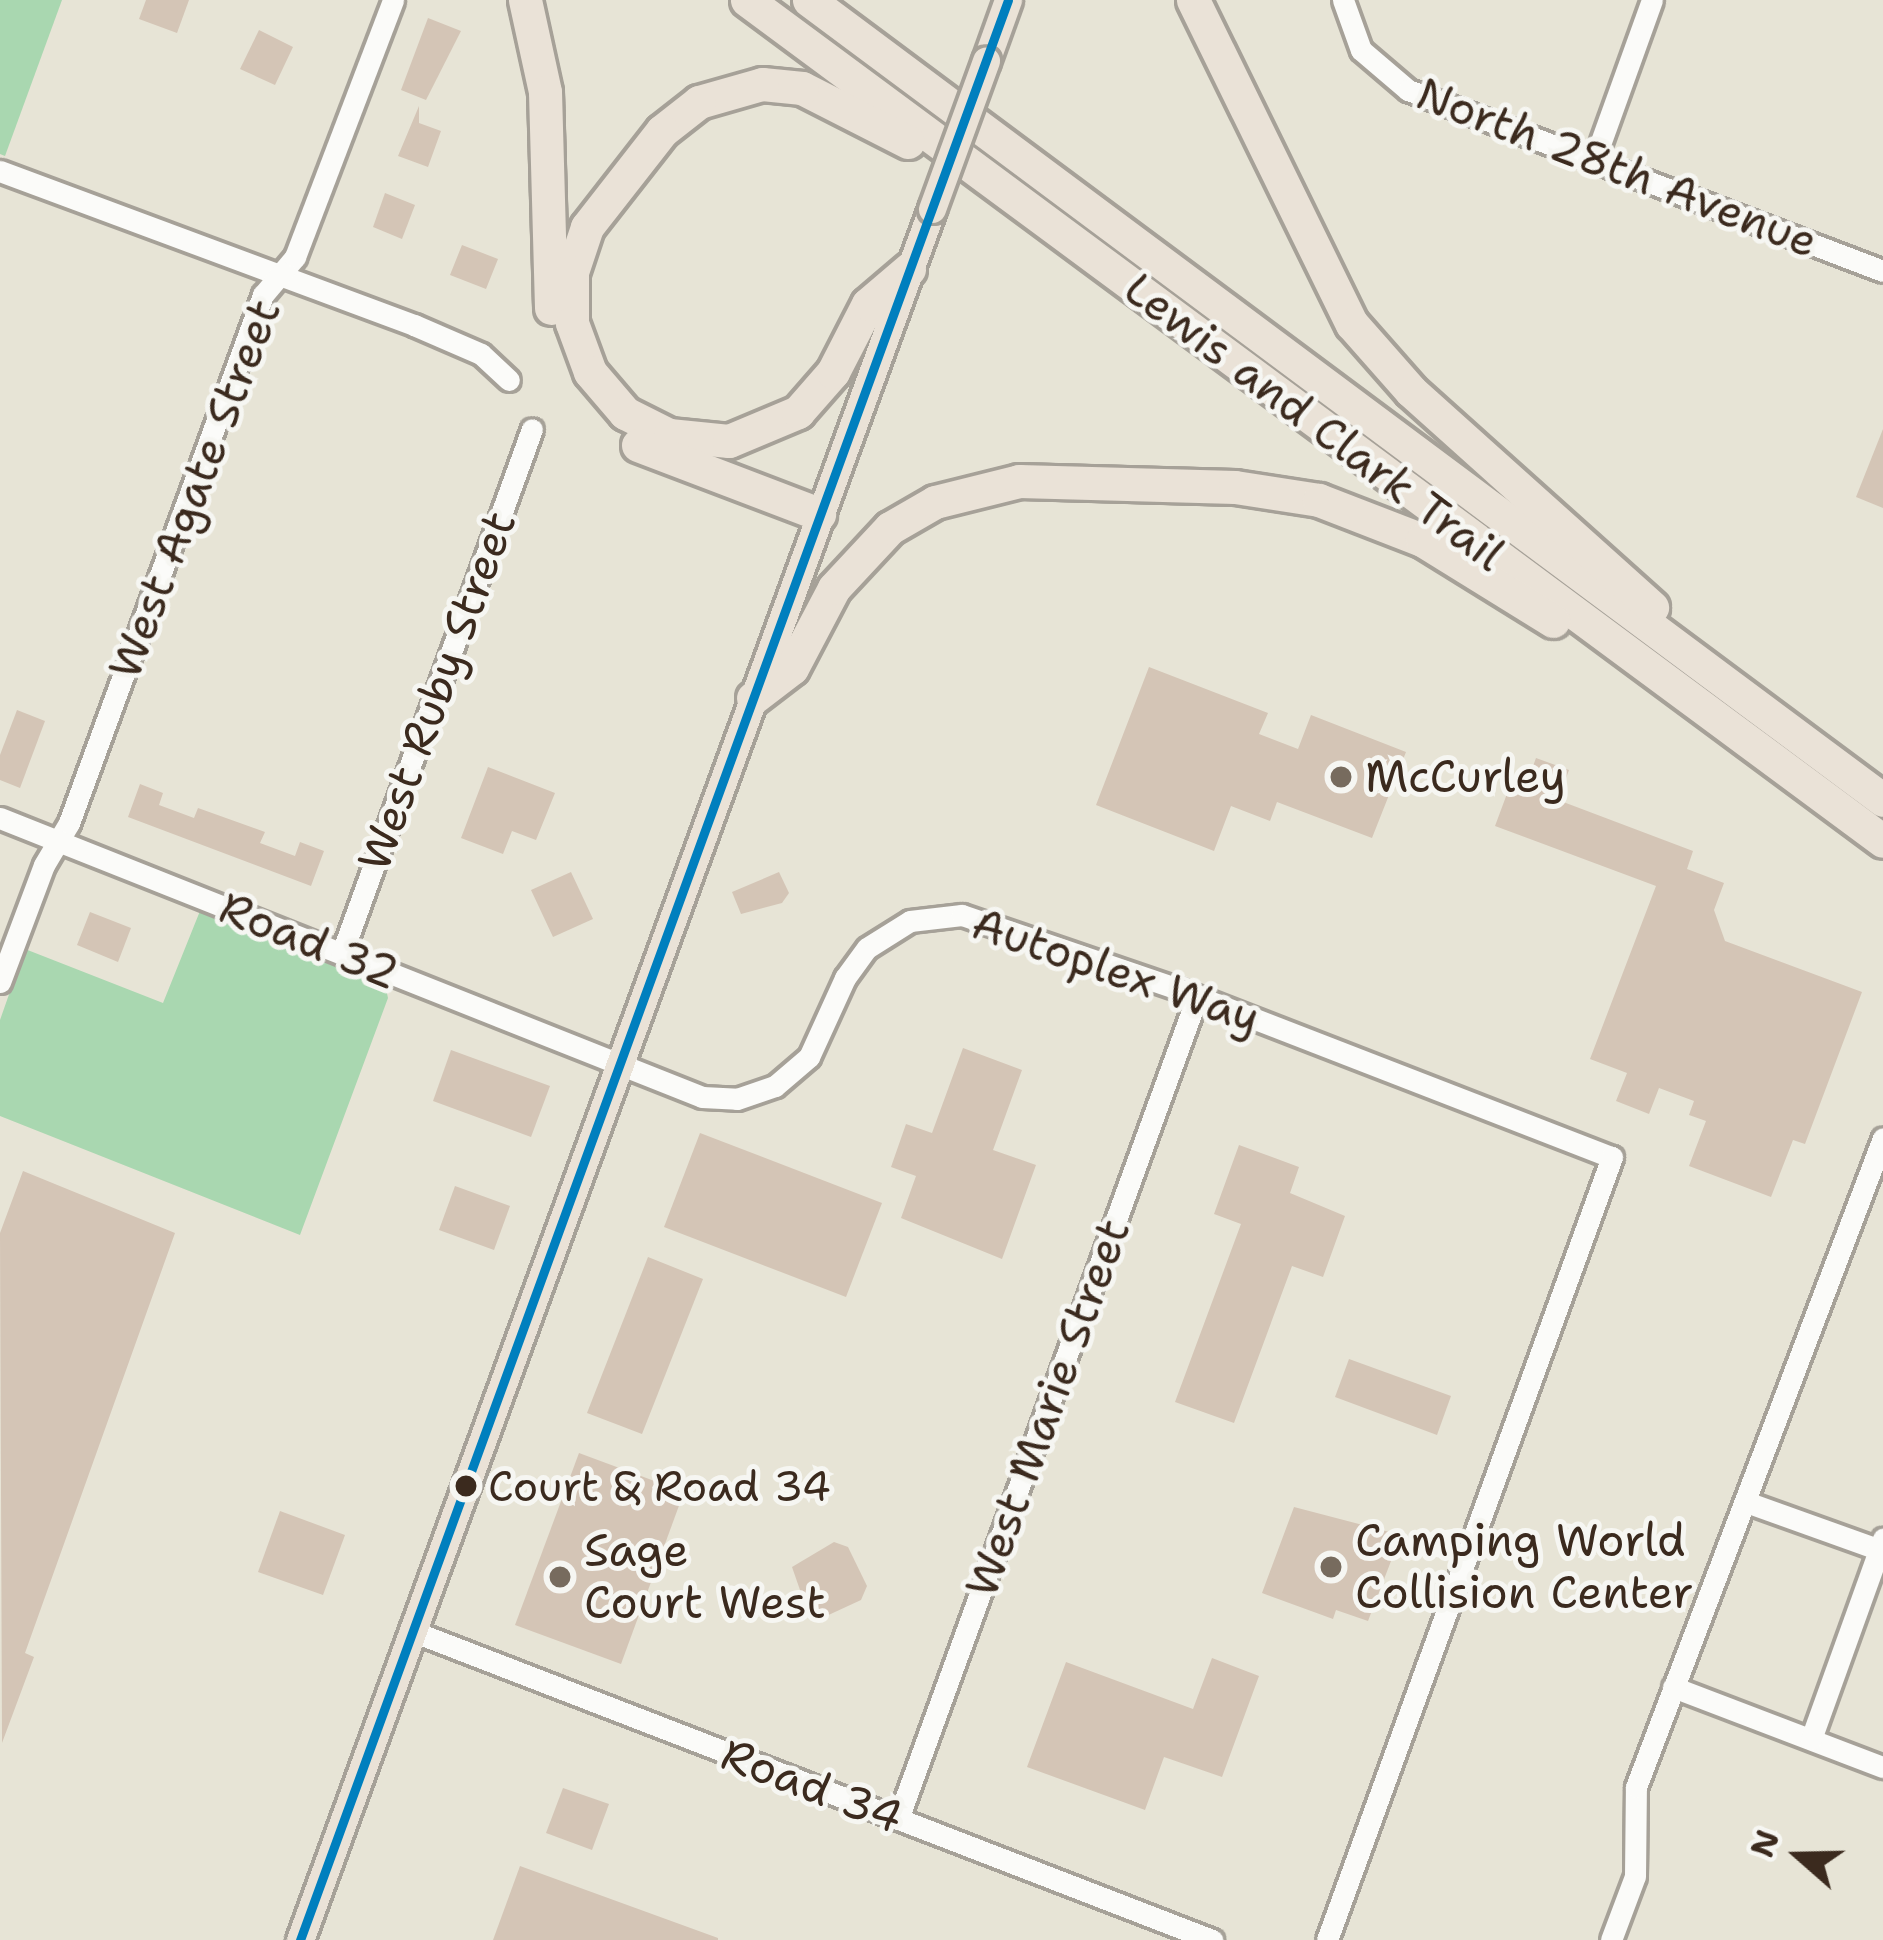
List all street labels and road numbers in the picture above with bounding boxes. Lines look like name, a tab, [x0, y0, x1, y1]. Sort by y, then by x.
street label: North 28th Avenue	[1409, 67, 1825, 269]
street label: Lewis and Clark Trail	[1114, 262, 1514, 582]
street label: West Agate Street	[98, 292, 292, 686]
street label: West Ruby Street	[347, 504, 527, 878]
street label: Road 32	[212, 881, 406, 1001]
street label: Autoplex Way	[965, 896, 1267, 1046]
street label: West Marie Street	[955, 1212, 1141, 1604]
street label: Road 34	[714, 1727, 910, 1845]

